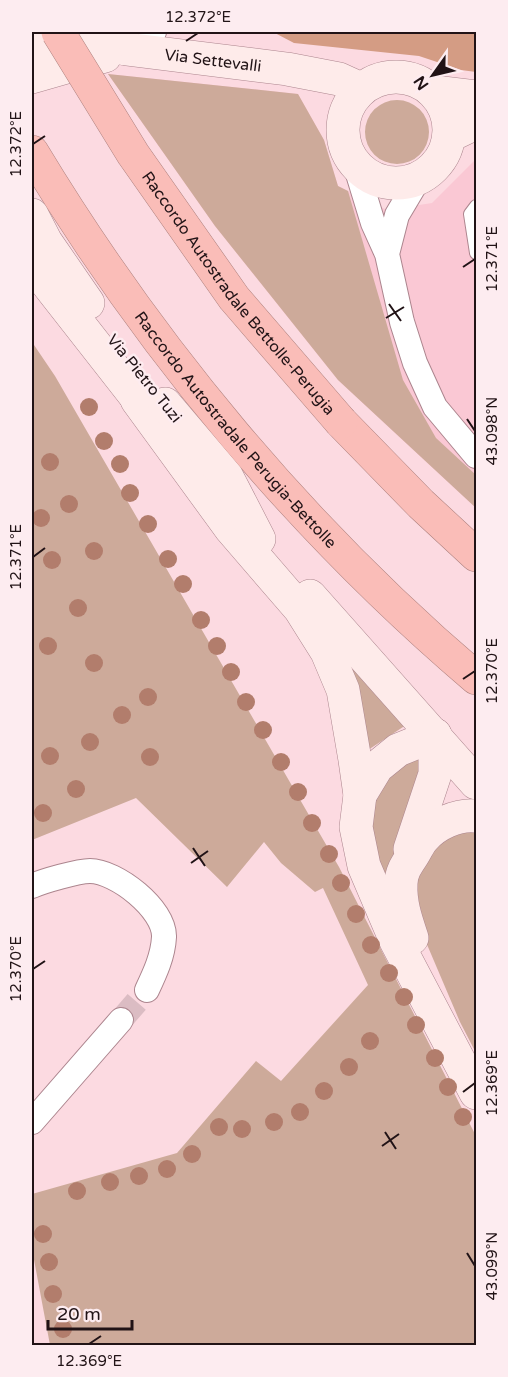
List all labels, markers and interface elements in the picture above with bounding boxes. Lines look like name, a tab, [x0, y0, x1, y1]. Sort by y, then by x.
text: 12.372°E	[165, 8, 231, 26]
street label: Via Settevalli	[163, 45, 262, 77]
north arrow	[403, 45, 463, 105]
text: N	[410, 72, 433, 94]
text: 12.372°E	[7, 111, 25, 177]
street label: Raccordo Autostradale Bettolle-Perugia	[137, 168, 339, 419]
text: 12.371°E	[483, 226, 501, 292]
street label: Raccordo Autostradale Perugia-Bettolle	[130, 308, 341, 553]
street label: Via Pietro Tuzi	[102, 330, 186, 427]
text: 43.098°N	[483, 397, 501, 465]
text: 12.371°E	[7, 524, 25, 590]
text: 12.370°E	[483, 638, 501, 704]
text: 12.370°E	[7, 936, 25, 1002]
text: 12.369°E	[483, 1050, 501, 1116]
text: 43.099°N	[483, 1232, 501, 1300]
scale bar	[48, 1293, 132, 1331]
text: 20 m	[57, 1303, 101, 1325]
text: 12.369°E	[56, 1352, 122, 1370]

